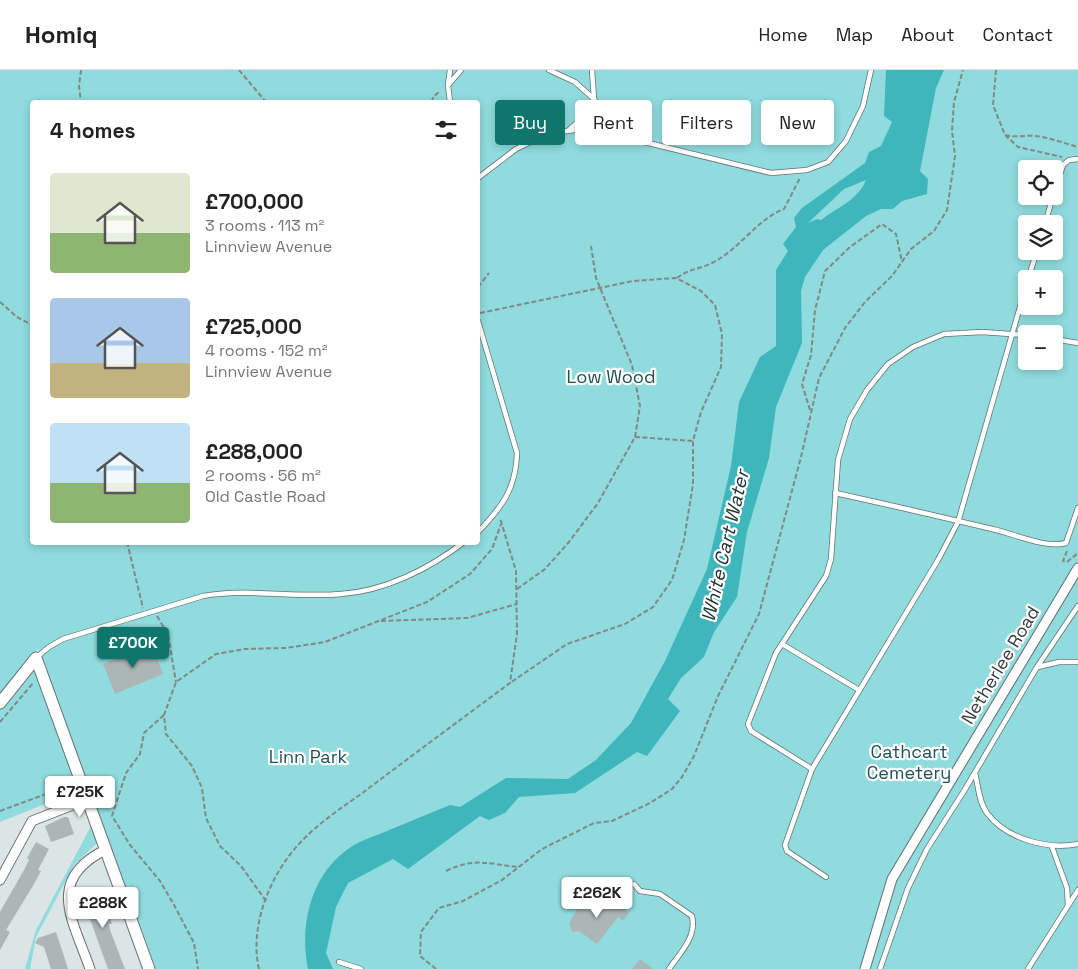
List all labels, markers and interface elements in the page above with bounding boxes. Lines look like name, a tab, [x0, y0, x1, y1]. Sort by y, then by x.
text: Homiq	[25, 19, 98, 50]
text: Home	[759, 23, 808, 46]
text: Map	[836, 23, 873, 46]
text: About	[901, 23, 955, 46]
text: Contact	[983, 23, 1053, 46]
chip: Buy	[495, 100, 565, 145]
chip: Rent	[575, 100, 652, 145]
chip: Filters	[662, 100, 751, 145]
chip: New	[761, 100, 834, 145]
icon: filters	[432, 116, 460, 144]
text: 4 homes	[50, 117, 136, 144]
map controls	[1018, 160, 1063, 370]
button: locate	[1018, 160, 1063, 205]
text: £700,000	[205, 188, 304, 215]
icon: home	[90, 193, 150, 253]
text: 3 rooms · 113 m²	[205, 215, 324, 236]
button: layers	[1018, 215, 1063, 260]
text: Linnview Avenue	[205, 236, 332, 257]
button: +	[1018, 270, 1063, 315]
text: £725,000	[205, 313, 302, 340]
icon: home	[90, 318, 150, 378]
button: −	[1018, 325, 1063, 370]
text: 4 rooms · 152 m²	[205, 340, 328, 361]
text: Linnview Avenue	[205, 361, 332, 382]
park label: Low Wood	[567, 365, 655, 388]
text: £288,000	[205, 438, 303, 465]
icon: home	[90, 443, 150, 503]
text: 2 rooms · 56 m²	[205, 465, 321, 486]
water label: White Cart Water	[695, 466, 755, 624]
text: Old Castle Road	[205, 486, 326, 507]
street label: Netherlee Road	[956, 602, 1044, 728]
pin: £700K	[98, 626, 168, 669]
text: £700K	[108, 632, 158, 653]
park label: Cathcart Cemetery	[867, 740, 951, 784]
park label: Linn Park	[269, 745, 347, 768]
pin: £725K	[45, 776, 115, 818]
text: £725K	[56, 781, 104, 802]
pin: £262K	[562, 876, 632, 919]
text: £262K	[572, 882, 622, 903]
pin: £288K	[68, 886, 138, 929]
text: £288K	[79, 892, 127, 913]

